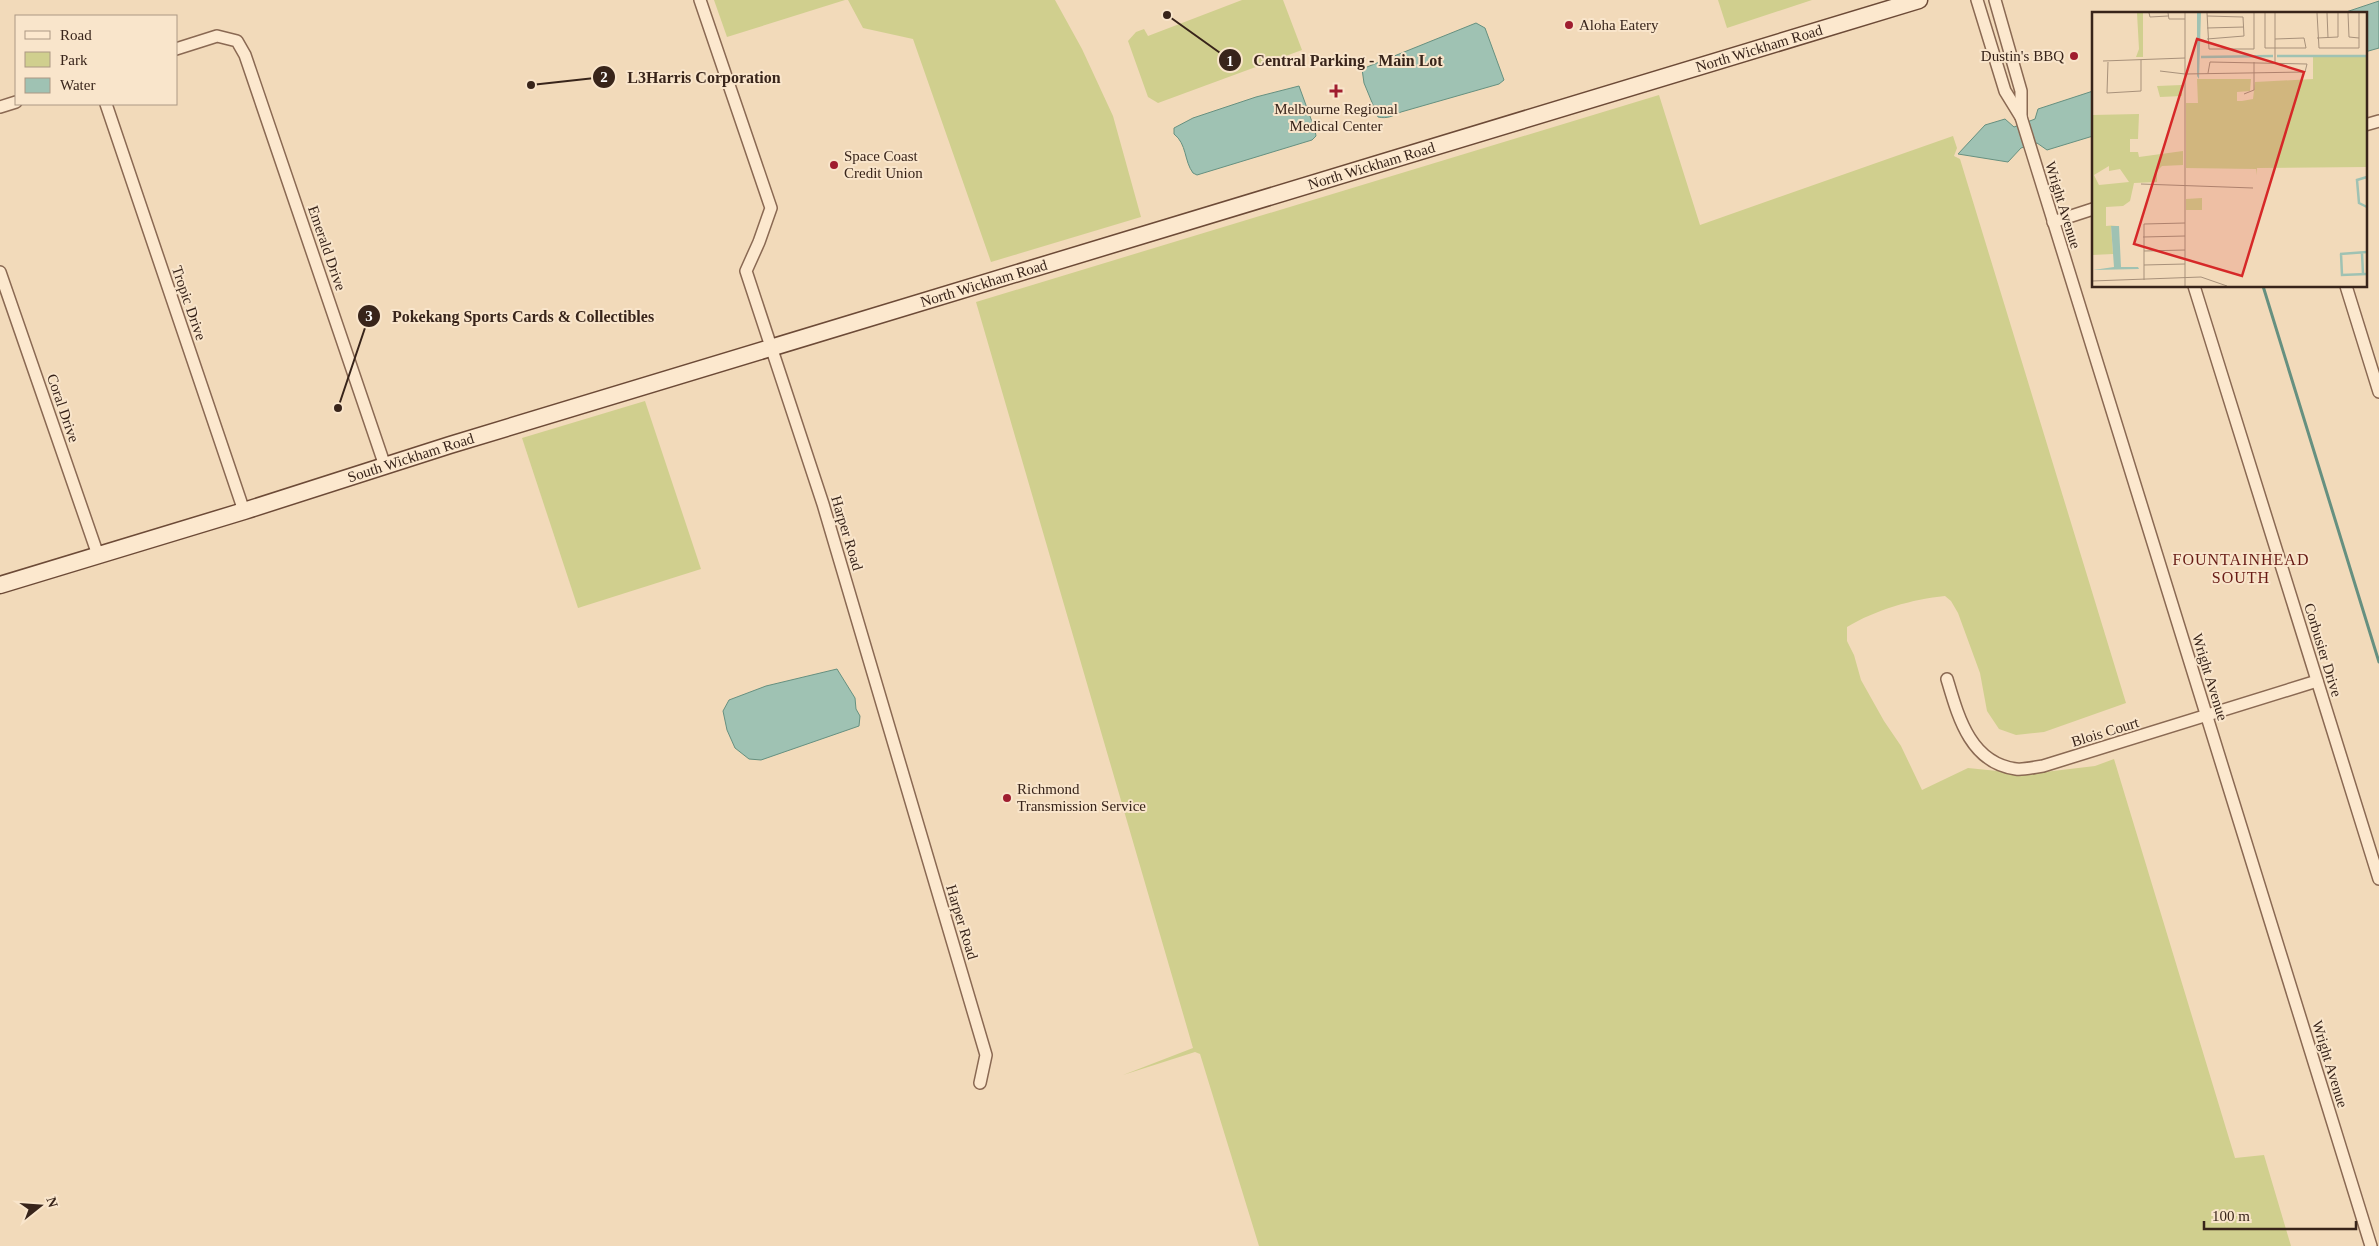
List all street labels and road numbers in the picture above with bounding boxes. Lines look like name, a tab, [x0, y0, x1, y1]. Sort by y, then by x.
street label: North Wickham Road	[1694, 22, 1825, 75]
street label: North Wickham Road	[1306, 139, 1437, 193]
street label: Wright Avenue	[2042, 159, 2084, 251]
street label: Emerald Drive	[305, 203, 349, 293]
street label: North Wickham Road	[918, 256, 1050, 310]
street label: Tropic Drive	[169, 264, 209, 342]
street label: Coral Drive	[44, 372, 82, 445]
street label: South Wickham Road	[346, 430, 476, 485]
street label: Harper Road	[828, 494, 866, 573]
street label: Corbusier Drive	[2301, 601, 2345, 699]
street label: Wright Avenue	[2189, 631, 2231, 723]
street label: Blois Court	[2069, 714, 2141, 750]
street label: Harper Road	[943, 883, 981, 962]
street label: Wright Avenue	[2309, 1018, 2351, 1110]

